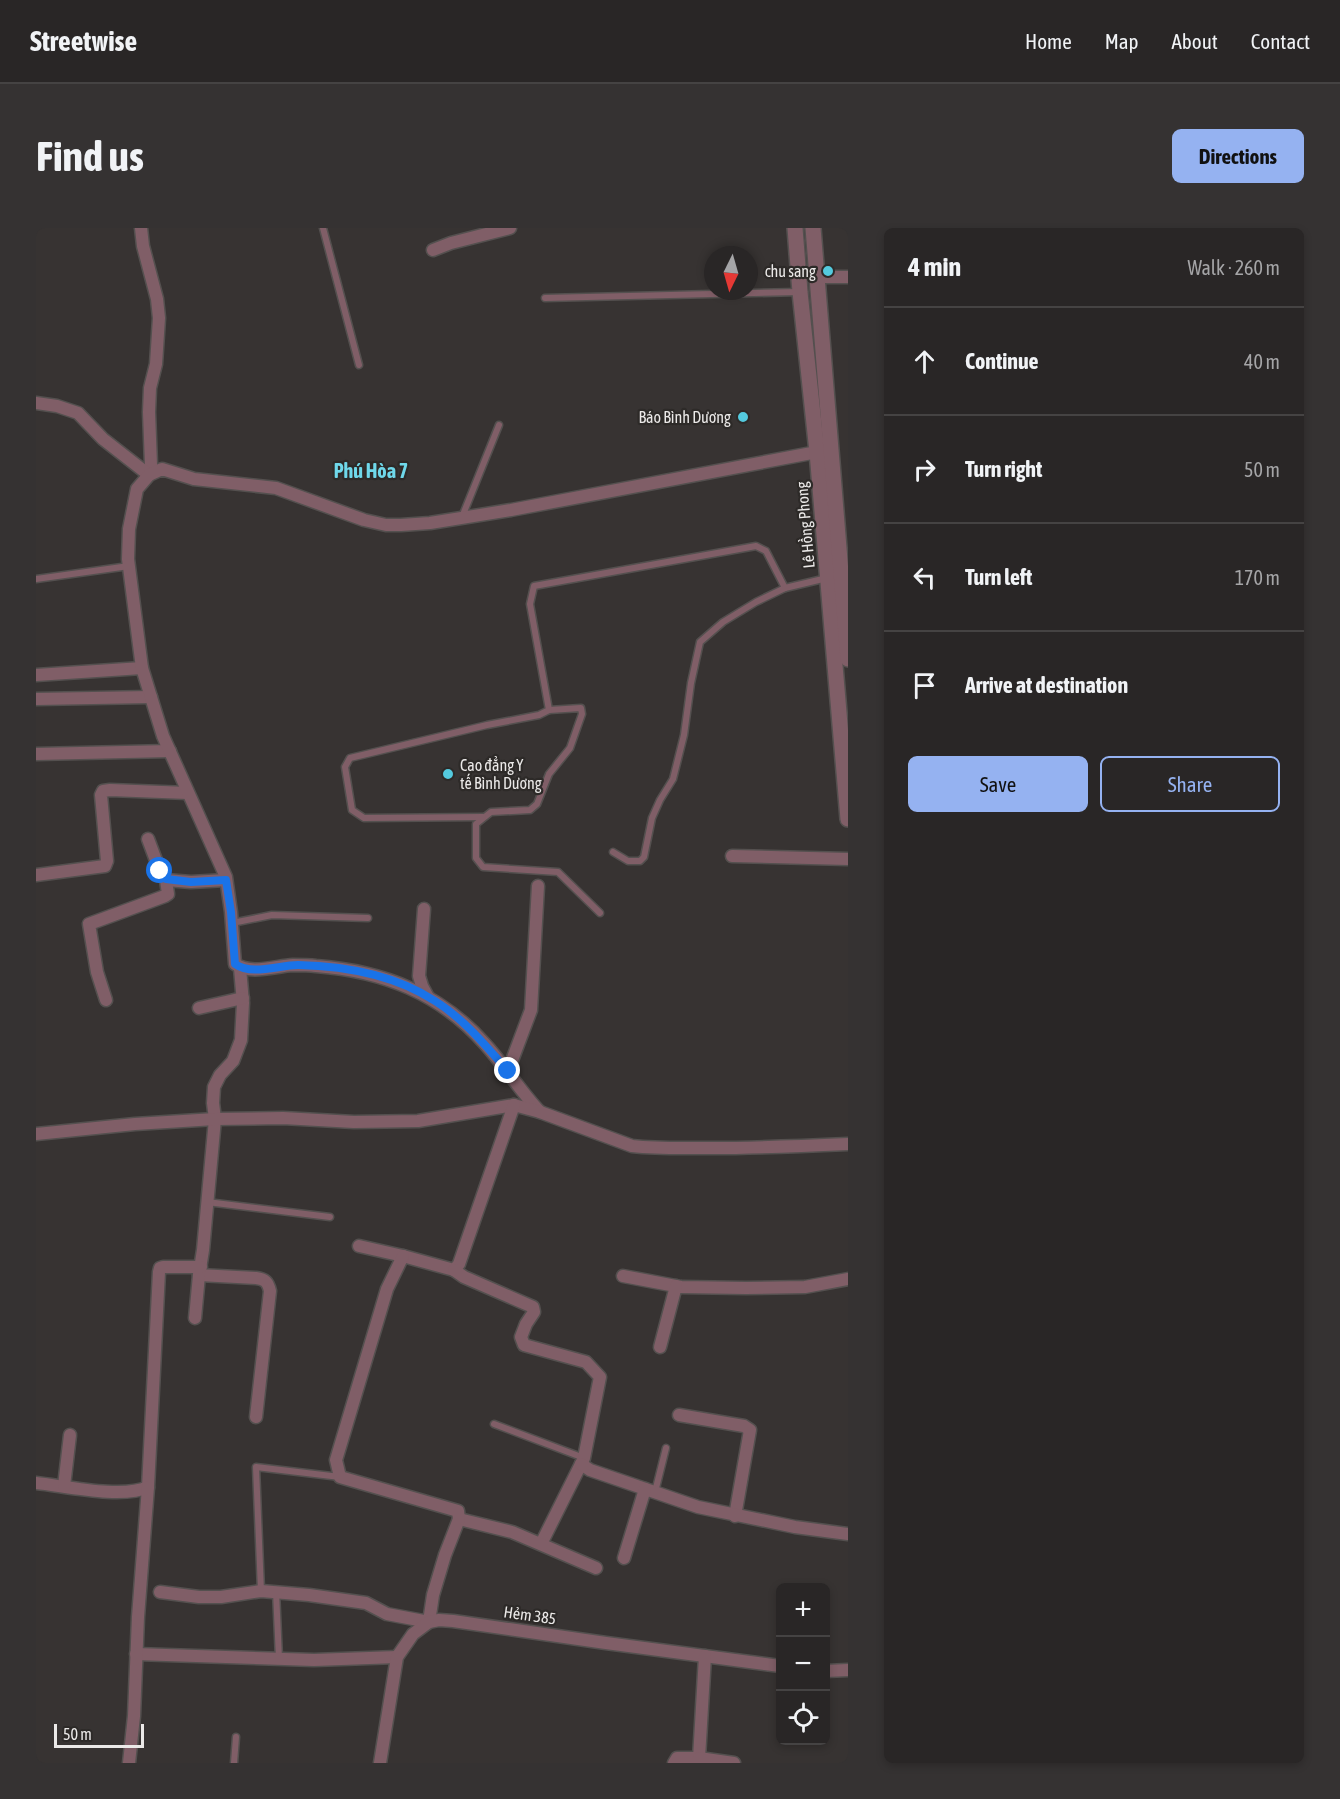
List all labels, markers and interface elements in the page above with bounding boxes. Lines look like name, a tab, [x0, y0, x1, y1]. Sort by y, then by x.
text: Streetwise	[30, 25, 137, 57]
text: Home	[1025, 29, 1072, 53]
text: Map	[1105, 29, 1139, 53]
text: About	[1172, 29, 1218, 53]
text: Contact	[1251, 29, 1310, 53]
button: Directions	[1172, 129, 1304, 183]
text: Find us	[36, 132, 144, 180]
north arrow	[704, 246, 758, 300]
text: 4 min	[908, 252, 961, 282]
text: Walk · 260 m	[1188, 256, 1280, 279]
place label: chu sang	[765, 262, 816, 281]
marker: chu sang	[821, 264, 835, 278]
icon: ahead	[908, 345, 941, 378]
text: Continue	[965, 348, 1039, 374]
text: 40 m	[1244, 350, 1280, 373]
place label: Báo Bình Dương	[638, 408, 731, 427]
marker: Báo Bình Dương	[736, 410, 750, 424]
icon: right	[908, 453, 941, 486]
text: Turn right	[965, 456, 1042, 482]
text: 50 m	[1244, 458, 1280, 481]
district label: Phú Hòa 7	[334, 459, 408, 482]
street label: Lê Hồng Phong	[791, 481, 819, 569]
icon: left	[908, 561, 941, 594]
text: Turn left	[965, 564, 1032, 590]
text: 170 m	[1235, 566, 1280, 589]
icon: arrive	[908, 669, 941, 702]
text: Arrive at destination	[965, 672, 1128, 698]
place label: Cao đẳng Y tế Bình Dương	[460, 756, 542, 793]
button: Save	[908, 756, 1088, 812]
button: Share	[1100, 756, 1280, 812]
marker: Cao đẳng Y tế Bình Dương	[441, 767, 455, 781]
route start	[146, 857, 172, 883]
route end	[494, 1057, 520, 1083]
map controls	[776, 1583, 830, 1745]
button: +	[776, 1583, 830, 1637]
street label: Hẻm 385	[503, 1602, 557, 1628]
button: −	[776, 1637, 830, 1691]
button: locate	[776, 1691, 830, 1745]
scale bar	[54, 1721, 144, 1748]
text: 50 m	[63, 1725, 92, 1743]

